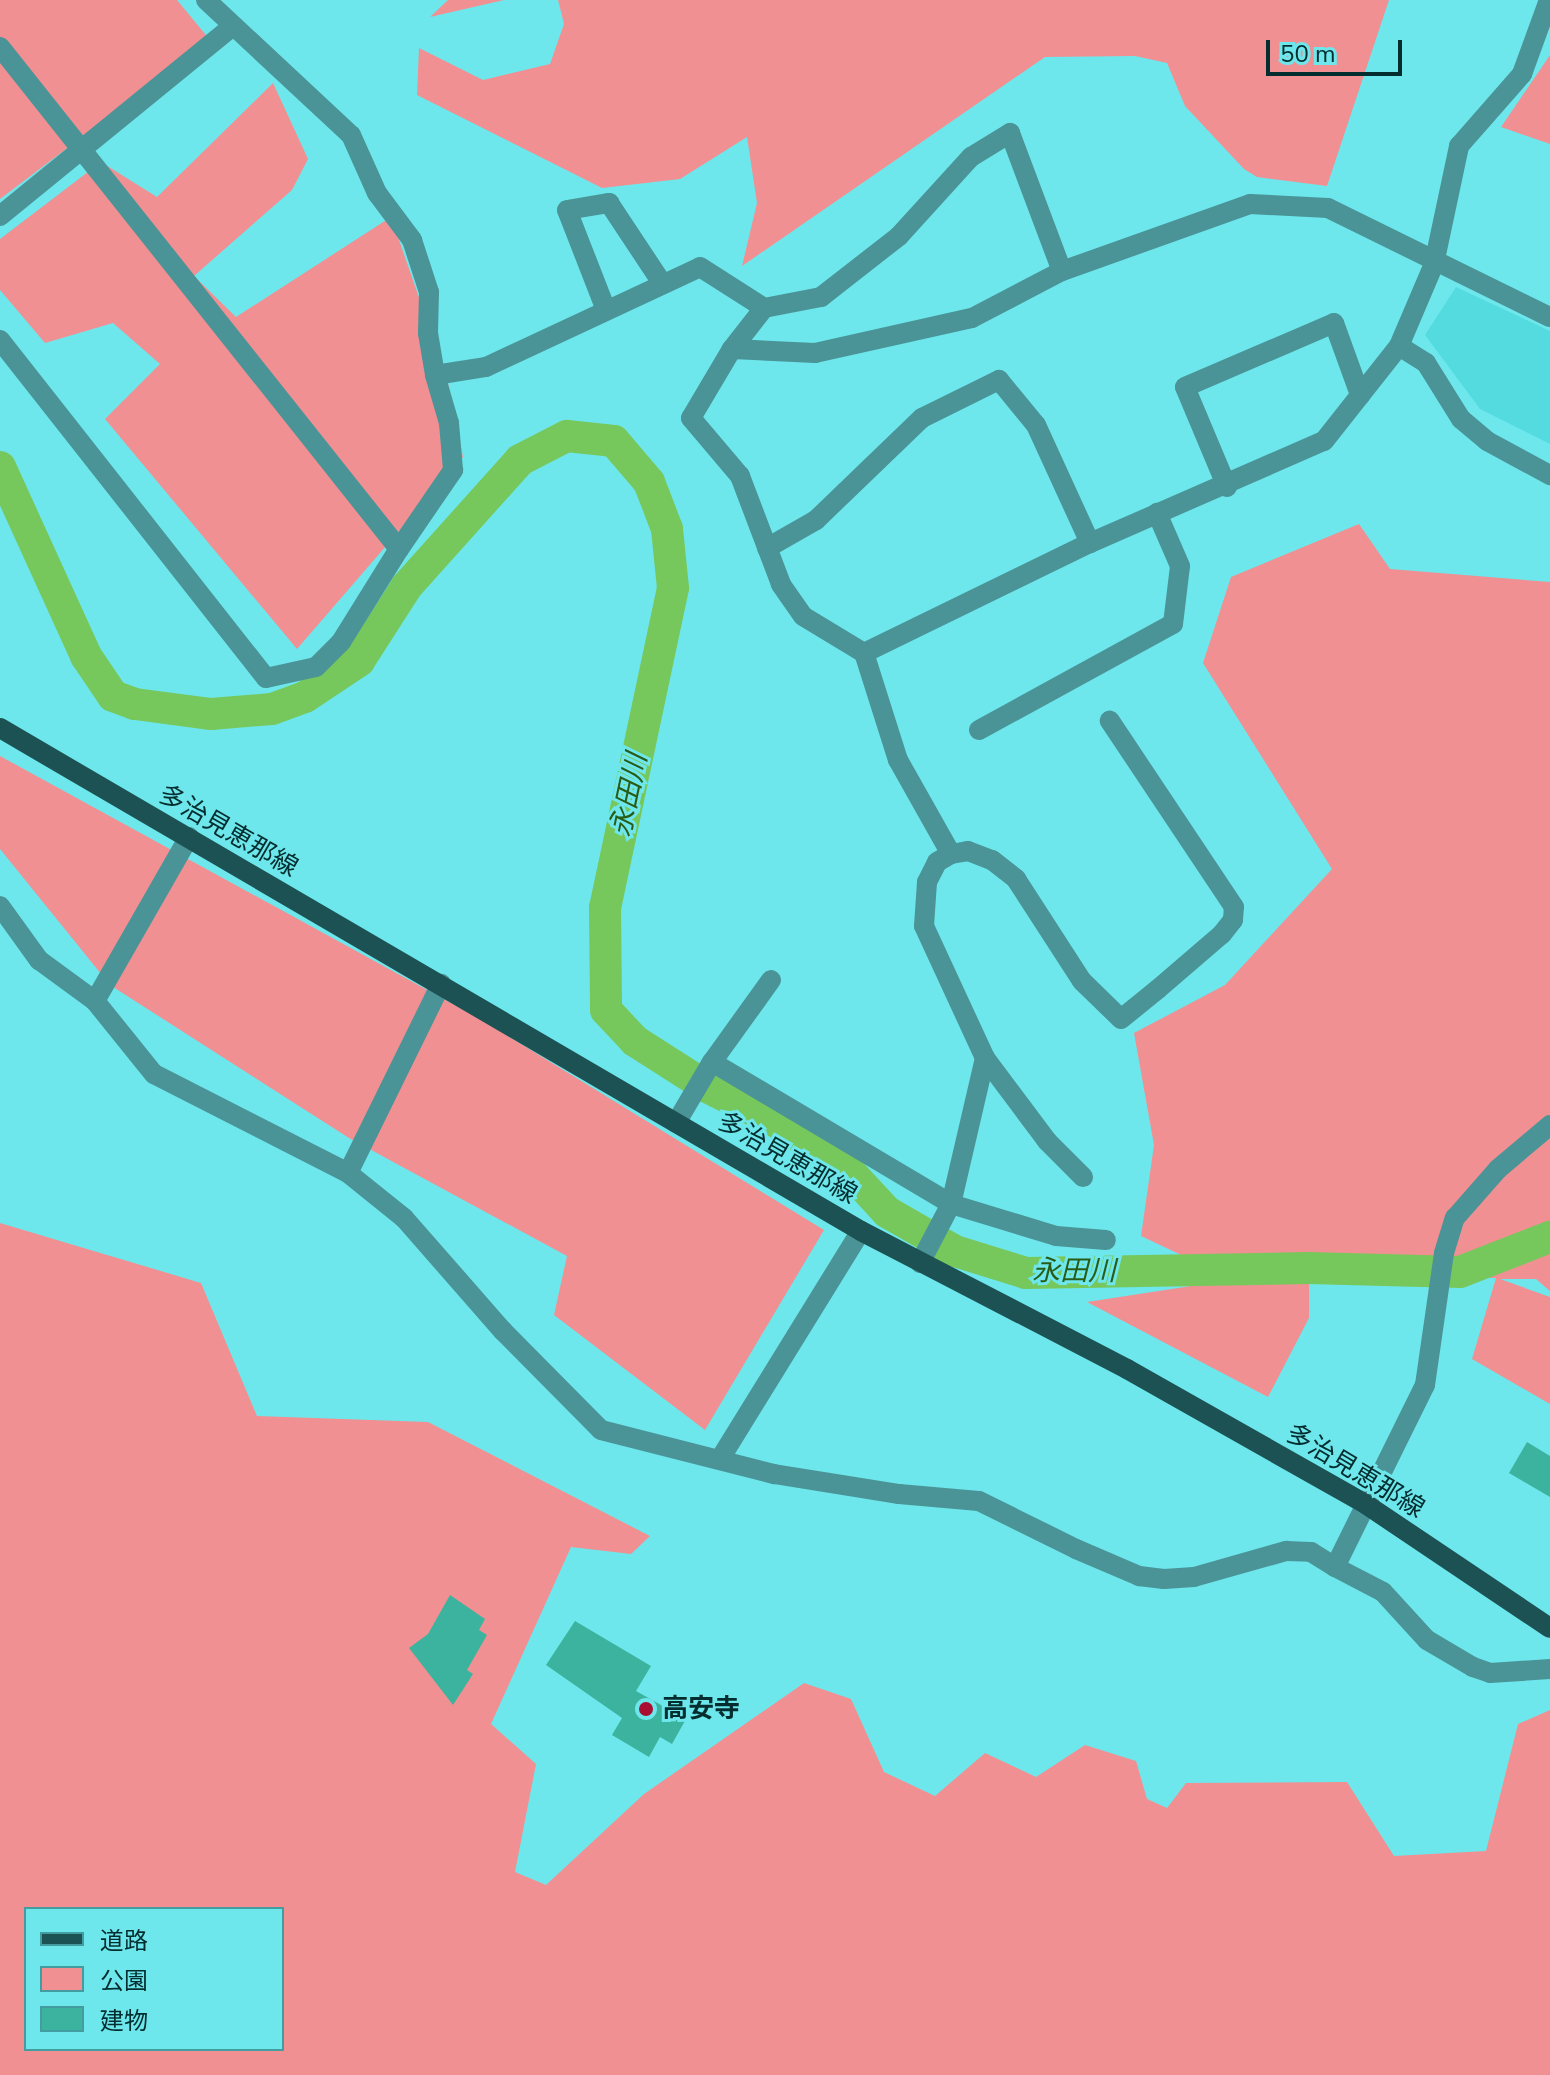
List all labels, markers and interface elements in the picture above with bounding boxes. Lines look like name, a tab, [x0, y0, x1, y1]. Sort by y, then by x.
scale bar	[1270, 24, 1406, 74]
text: 50 m	[1280, 38, 1336, 70]
water label: 永田川	[604, 750, 654, 840]
street label: 多治見恵那線	[153, 778, 303, 884]
street label: 多治見恵那線	[712, 1105, 862, 1211]
water label: 永田川	[1032, 1254, 1116, 1288]
street label: 多治見恵那線	[1280, 1417, 1430, 1525]
place label: 高安寺	[662, 1693, 740, 1725]
marker: 高安寺	[637, 1700, 655, 1718]
legend	[24, 1907, 284, 2051]
text: 道路	[100, 1925, 148, 1957]
text: 公園	[100, 1965, 148, 1997]
text: 建物	[100, 2005, 148, 2037]

